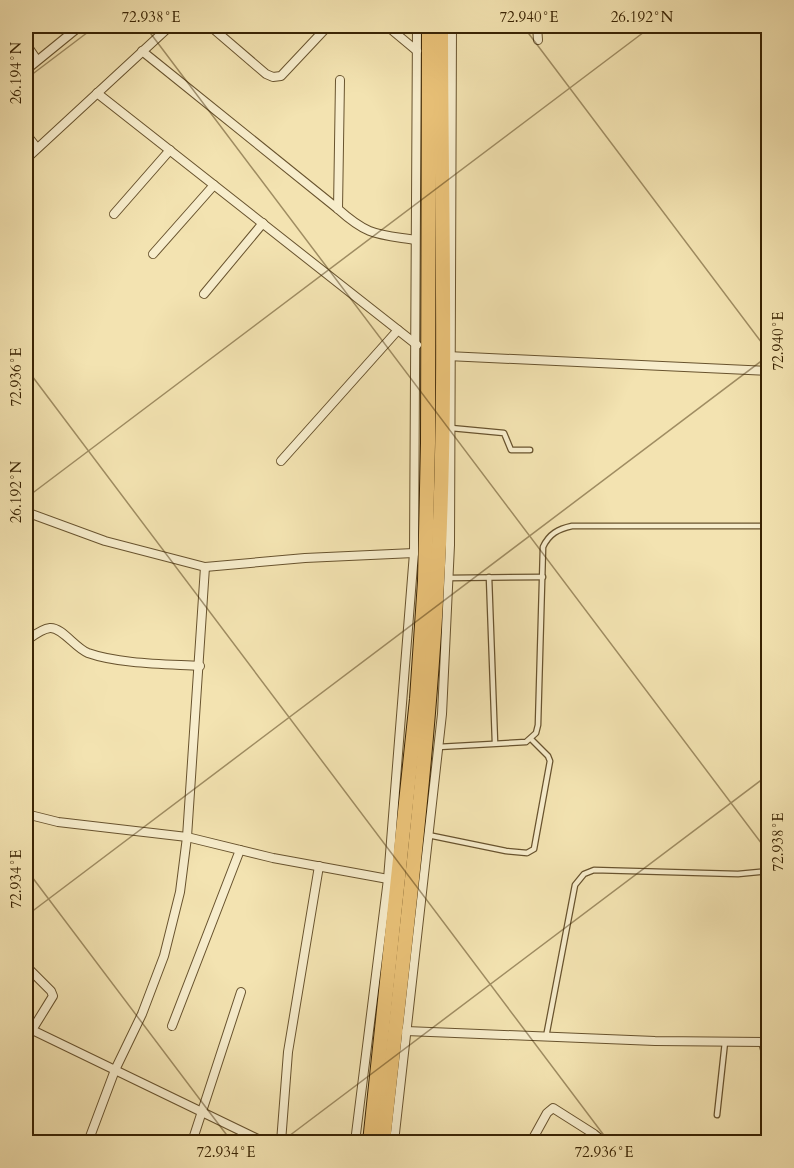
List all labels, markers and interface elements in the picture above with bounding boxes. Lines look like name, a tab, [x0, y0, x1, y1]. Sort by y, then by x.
text: 72.938°E	[121, 7, 181, 27]
text: 72.940°E	[499, 7, 559, 27]
text: 26.192°N	[611, 7, 674, 27]
text: 26.194°N	[6, 41, 26, 104]
text: 72.940°E	[768, 311, 788, 371]
text: 72.936°E	[6, 347, 26, 407]
text: 26.192°N	[6, 460, 26, 523]
text: 72.938°E	[768, 812, 788, 872]
text: 72.934°E	[6, 849, 26, 909]
text: 72.934°E	[196, 1142, 256, 1162]
text: 72.936°E	[574, 1142, 634, 1162]

